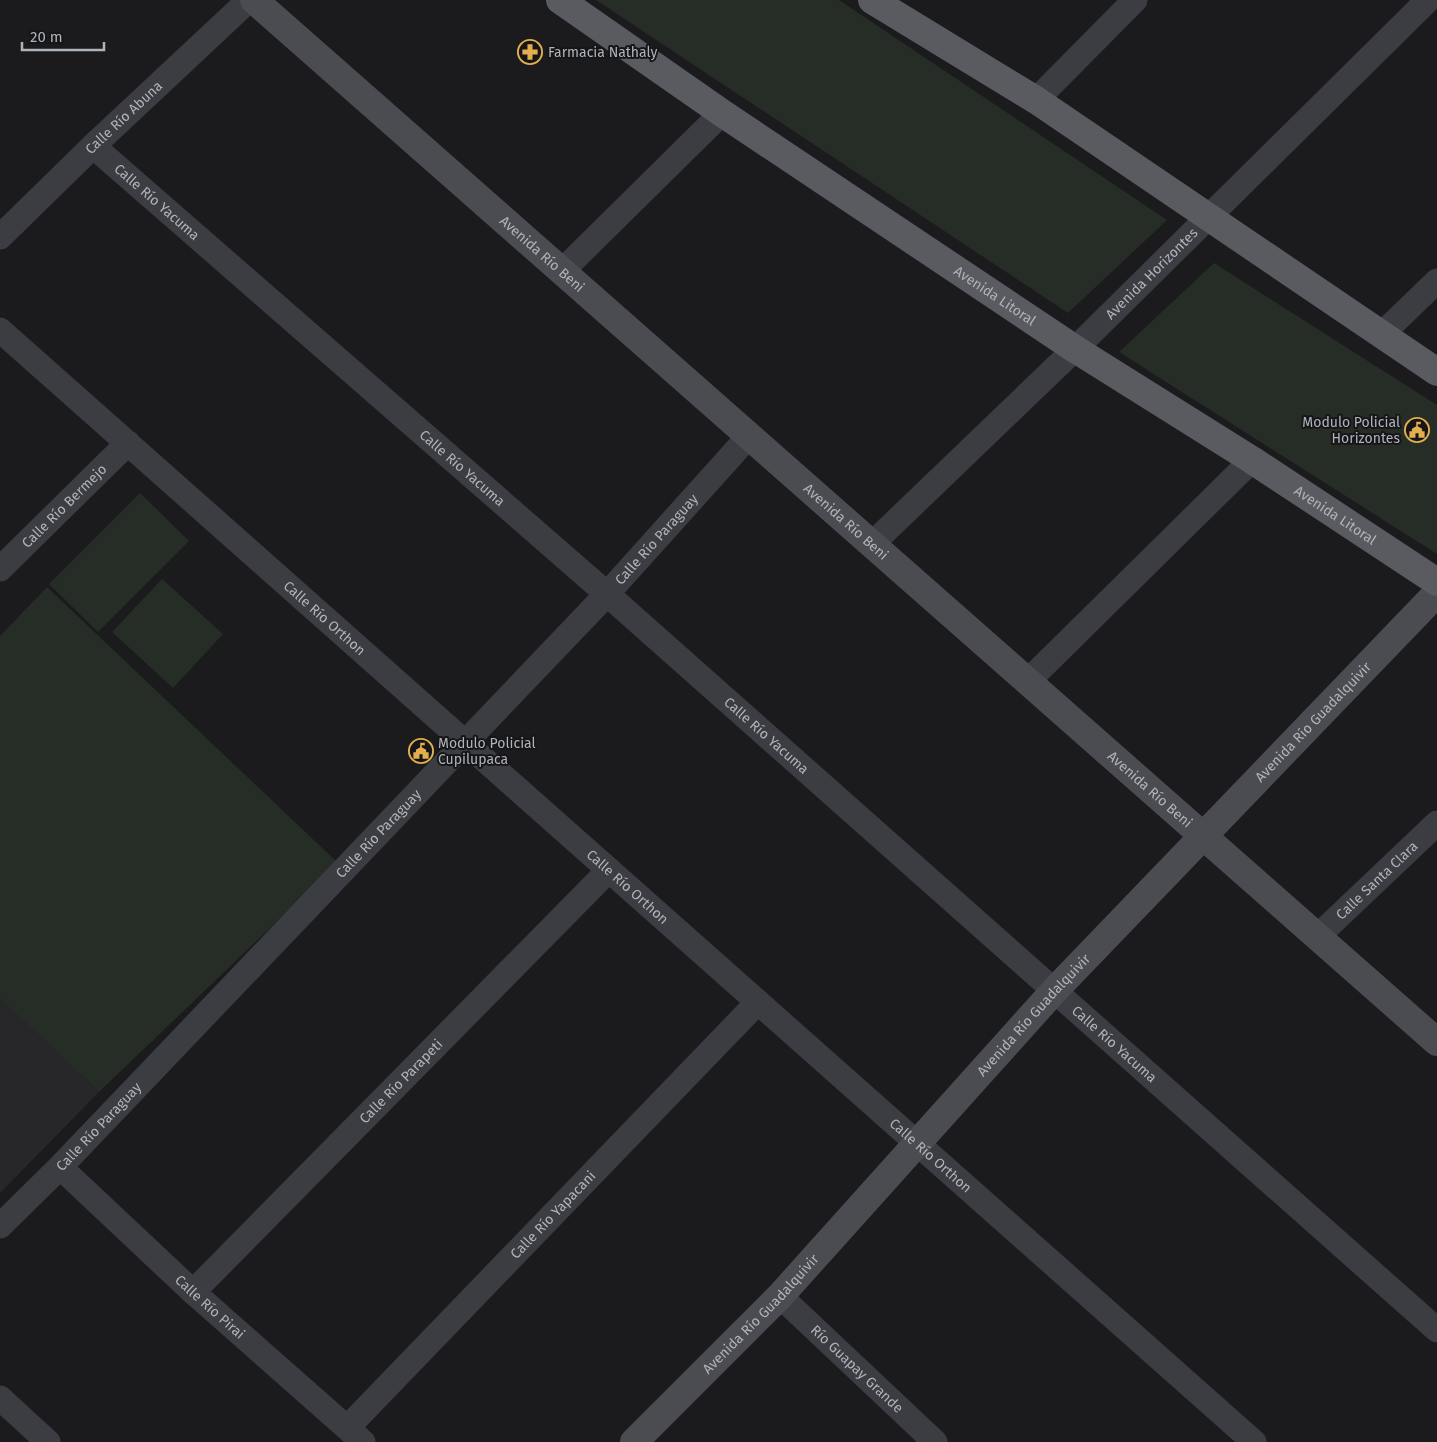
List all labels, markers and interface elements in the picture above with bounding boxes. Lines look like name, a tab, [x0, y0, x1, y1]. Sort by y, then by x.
scale bar	[22, 20, 105, 52]
text: 20 m	[30, 28, 63, 46]
pharmacy icon: Farmacia Nathaly	[517, 39, 543, 65]
place label: Farmacia Nathaly	[548, 44, 658, 61]
street label: Calle Río Abuna	[82, 78, 166, 158]
street label: Calle Río Yacuma	[111, 160, 203, 244]
street label: Avenida Río Beni	[496, 212, 588, 296]
street label: Avenida Horizontes	[1102, 224, 1202, 323]
street label: Avenida Litoral	[951, 263, 1039, 329]
place label: Modulo Policial Horizontes	[1302, 414, 1400, 447]
public building icon: Modulo Policial Horizontes	[1404, 417, 1430, 443]
street label: Calle Río Yacuma	[416, 427, 508, 510]
street label: Calle Río Bermejo	[18, 461, 110, 552]
street label: Avenida Río Beni	[800, 480, 892, 564]
street label: Avenida Litoral	[1291, 482, 1379, 549]
street label: Calle Río Paraguay	[612, 491, 702, 588]
street label: Calle Río Orthon	[280, 578, 369, 659]
street label: Avenida Río Guadalquivir	[1252, 658, 1375, 786]
street label: Calle Río Yacuma	[720, 694, 812, 778]
place label: Modulo Policial Cupilupaca	[438, 735, 536, 768]
public building icon: Modulo Policial Cupilupaca	[408, 738, 434, 764]
street label: Avenida Río Beni	[1104, 748, 1195, 831]
street label: Calle Río Paraguay	[332, 786, 425, 882]
street label: Calle Santa Clara	[1333, 838, 1422, 923]
street label: Calle Río Orthon	[583, 846, 672, 928]
street label: Avenida Río Guadalquivir	[974, 950, 1095, 1080]
street label: Calle Río Yacuma	[1068, 1002, 1160, 1086]
street label: Calle Río Parapeti	[356, 1036, 446, 1127]
street label: Calle Río Paraguay	[53, 1079, 145, 1175]
street label: Calle Río Orthon	[886, 1115, 975, 1197]
street label: Calle Río Yapacani	[507, 1168, 599, 1262]
street label: Avenida Río Guadalquivir	[699, 1250, 823, 1378]
street label: Calle Río Pirai	[171, 1272, 248, 1343]
street label: Río Guapay Grande	[807, 1321, 907, 1417]

